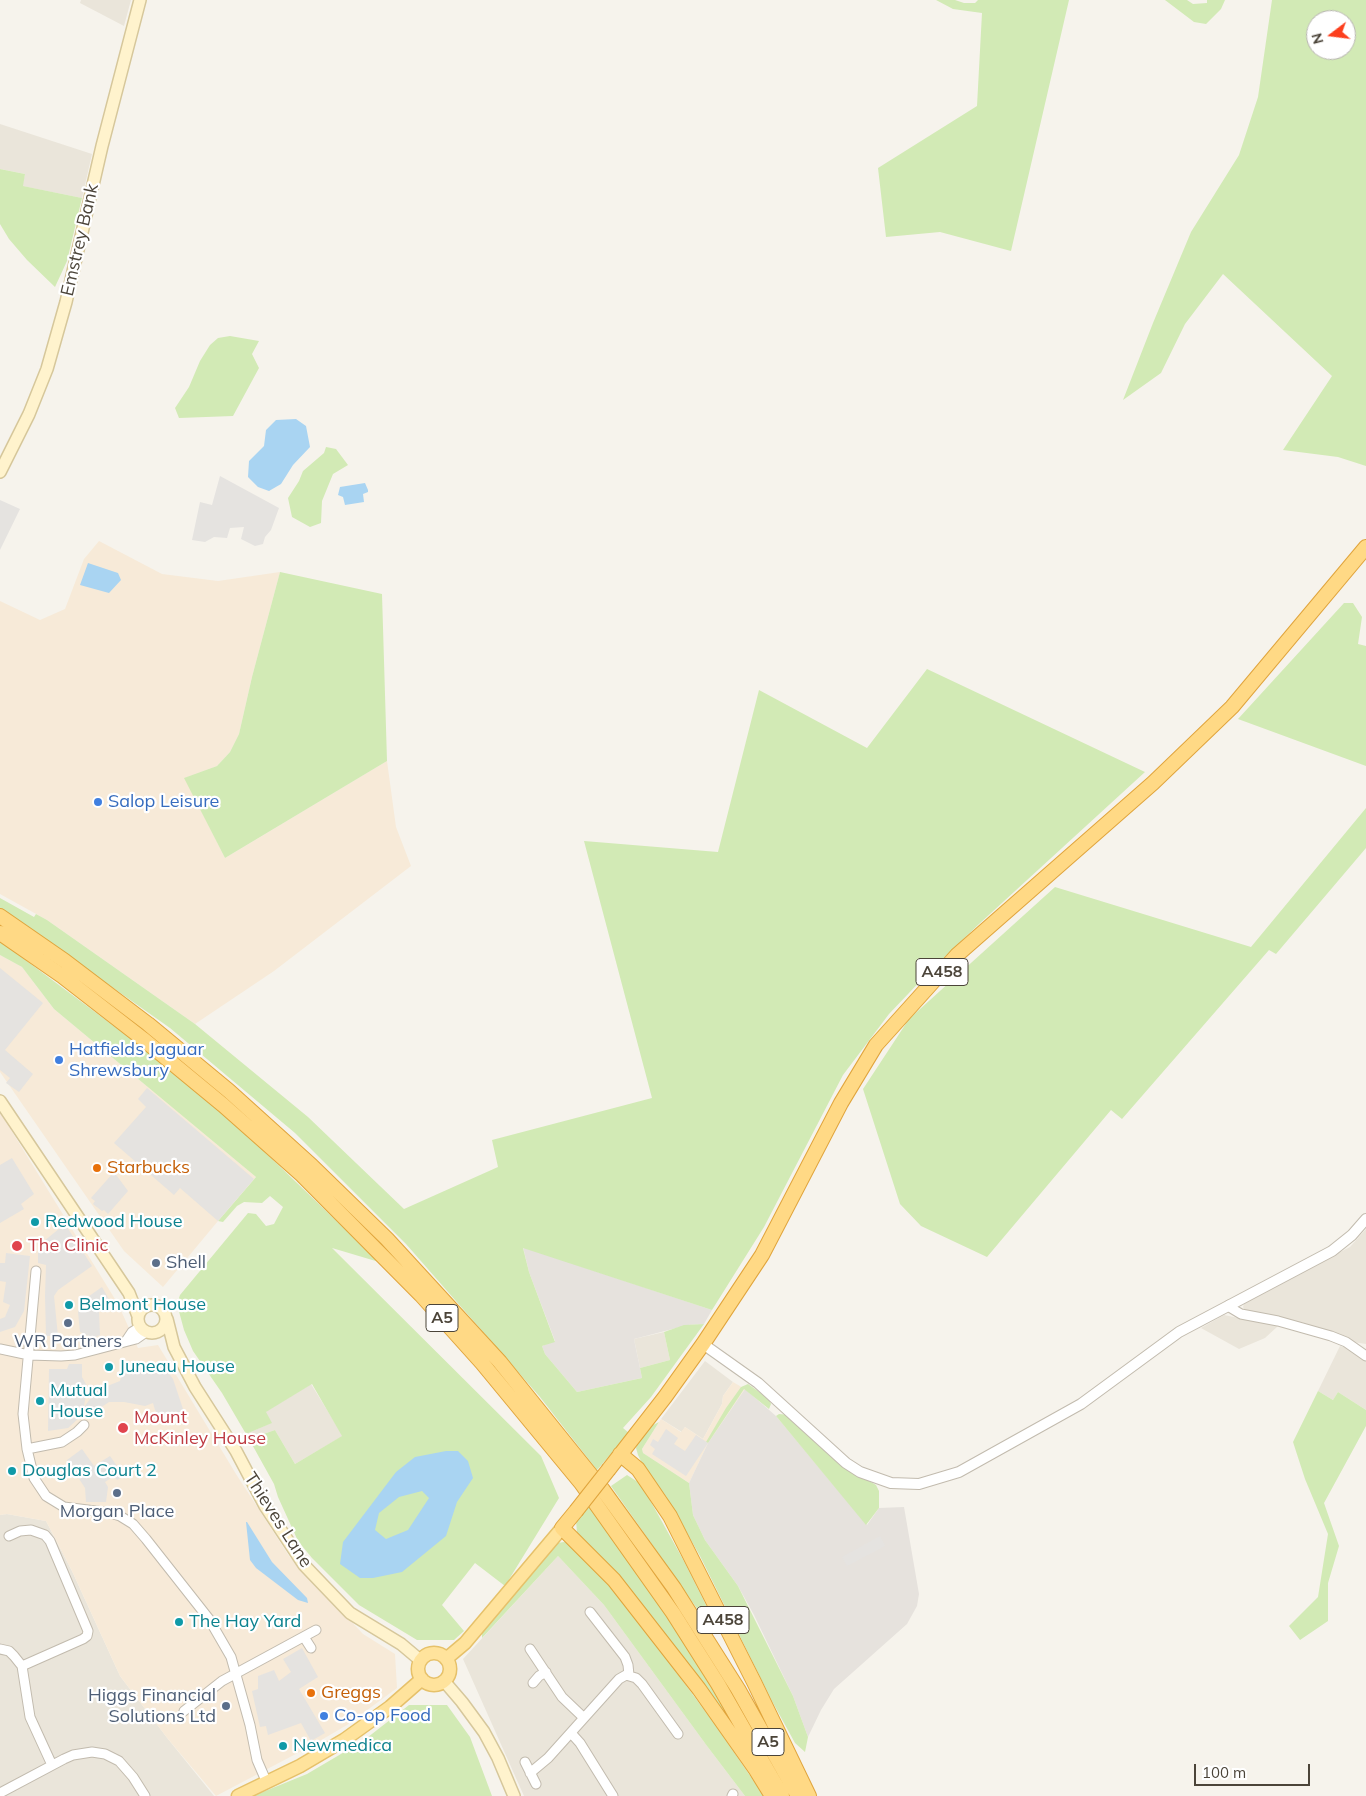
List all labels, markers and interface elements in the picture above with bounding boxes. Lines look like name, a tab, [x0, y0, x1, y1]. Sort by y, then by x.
north arrow	[1306, 10, 1356, 60]
text: N	[1307, 31, 1328, 46]
street label: Emstrey Bank	[57, 182, 103, 298]
place label: Salop Leisure	[108, 791, 219, 813]
marker: Salop Leisure	[92, 796, 104, 808]
road number: A458	[916, 959, 968, 986]
place label: Hatfields Jaguar Shrewsbury	[69, 1039, 204, 1082]
marker: Hatfields Jaguar Shrewsbury	[53, 1054, 65, 1066]
place label: Starbucks	[107, 1157, 190, 1179]
marker: Starbucks	[91, 1162, 103, 1174]
place label: Redwood House	[45, 1211, 183, 1233]
marker: Redwood House	[29, 1216, 41, 1228]
place label: The Clinic	[28, 1235, 109, 1257]
marker: The Clinic	[10, 1239, 24, 1253]
place label: Shell	[166, 1252, 206, 1274]
marker: Shell	[150, 1257, 162, 1269]
place label: Belmont House	[79, 1294, 206, 1316]
marker: Belmont House	[63, 1299, 75, 1311]
road number: A5	[426, 1305, 458, 1332]
marker: WR Partners	[62, 1317, 74, 1329]
place label: WR Partners	[14, 1331, 122, 1353]
place label: Juneau House	[119, 1356, 235, 1378]
marker: Juneau House	[103, 1361, 115, 1373]
place label: Mutual House	[50, 1380, 108, 1422]
marker: Mutual House	[34, 1395, 46, 1407]
place label: Mount McKinley House	[134, 1407, 266, 1450]
marker: Mount McKinley House	[116, 1421, 130, 1435]
place label: Douglas Court 2	[22, 1460, 157, 1482]
marker: Douglas Court 2	[6, 1465, 18, 1477]
street label: Thieves Lane	[239, 1468, 317, 1572]
marker: Morgan Place	[111, 1487, 123, 1499]
place label: Morgan Place	[60, 1501, 174, 1523]
road number: A458	[697, 1606, 749, 1634]
place label: The Hay Yard	[189, 1611, 301, 1633]
marker: The Hay Yard	[173, 1616, 185, 1628]
place label: Greggs	[321, 1682, 381, 1704]
place label: Higgs Financial Solutions Ltd	[88, 1685, 216, 1728]
marker: Greggs	[305, 1687, 317, 1699]
marker: Higgs Financial Solutions Ltd	[220, 1700, 232, 1712]
place label: Co-op Food	[334, 1705, 431, 1727]
marker: Co-op Food	[318, 1710, 330, 1722]
road number: A5	[752, 1728, 784, 1755]
place label: Newmedica	[293, 1735, 392, 1757]
marker: Newmedica	[277, 1740, 289, 1752]
scale bar	[1196, 1754, 1312, 1786]
text: 100 m	[1202, 1763, 1246, 1782]

